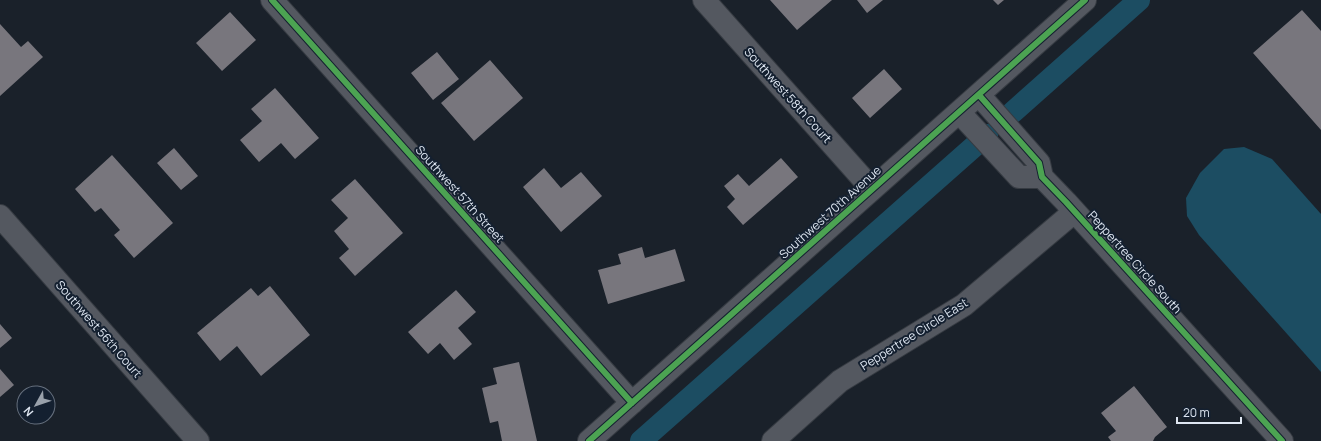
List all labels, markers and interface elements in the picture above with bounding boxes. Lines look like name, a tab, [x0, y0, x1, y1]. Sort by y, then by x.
street label: Southwest 58th Court	[740, 44, 836, 147]
street label: Southwest 57th Street	[412, 142, 508, 246]
street label: Southwest 70th Avenue	[775, 162, 885, 262]
street label: Peppertree Circle South	[1084, 207, 1186, 317]
street label: Southwest 56th Court	[52, 277, 146, 381]
street label: Peppertree Circle East	[857, 294, 971, 374]
north arrow	[16, 385, 56, 425]
scale bar	[1177, 399, 1241, 425]
text: N	[20, 404, 36, 420]
text: 20 m	[1183, 404, 1210, 421]

